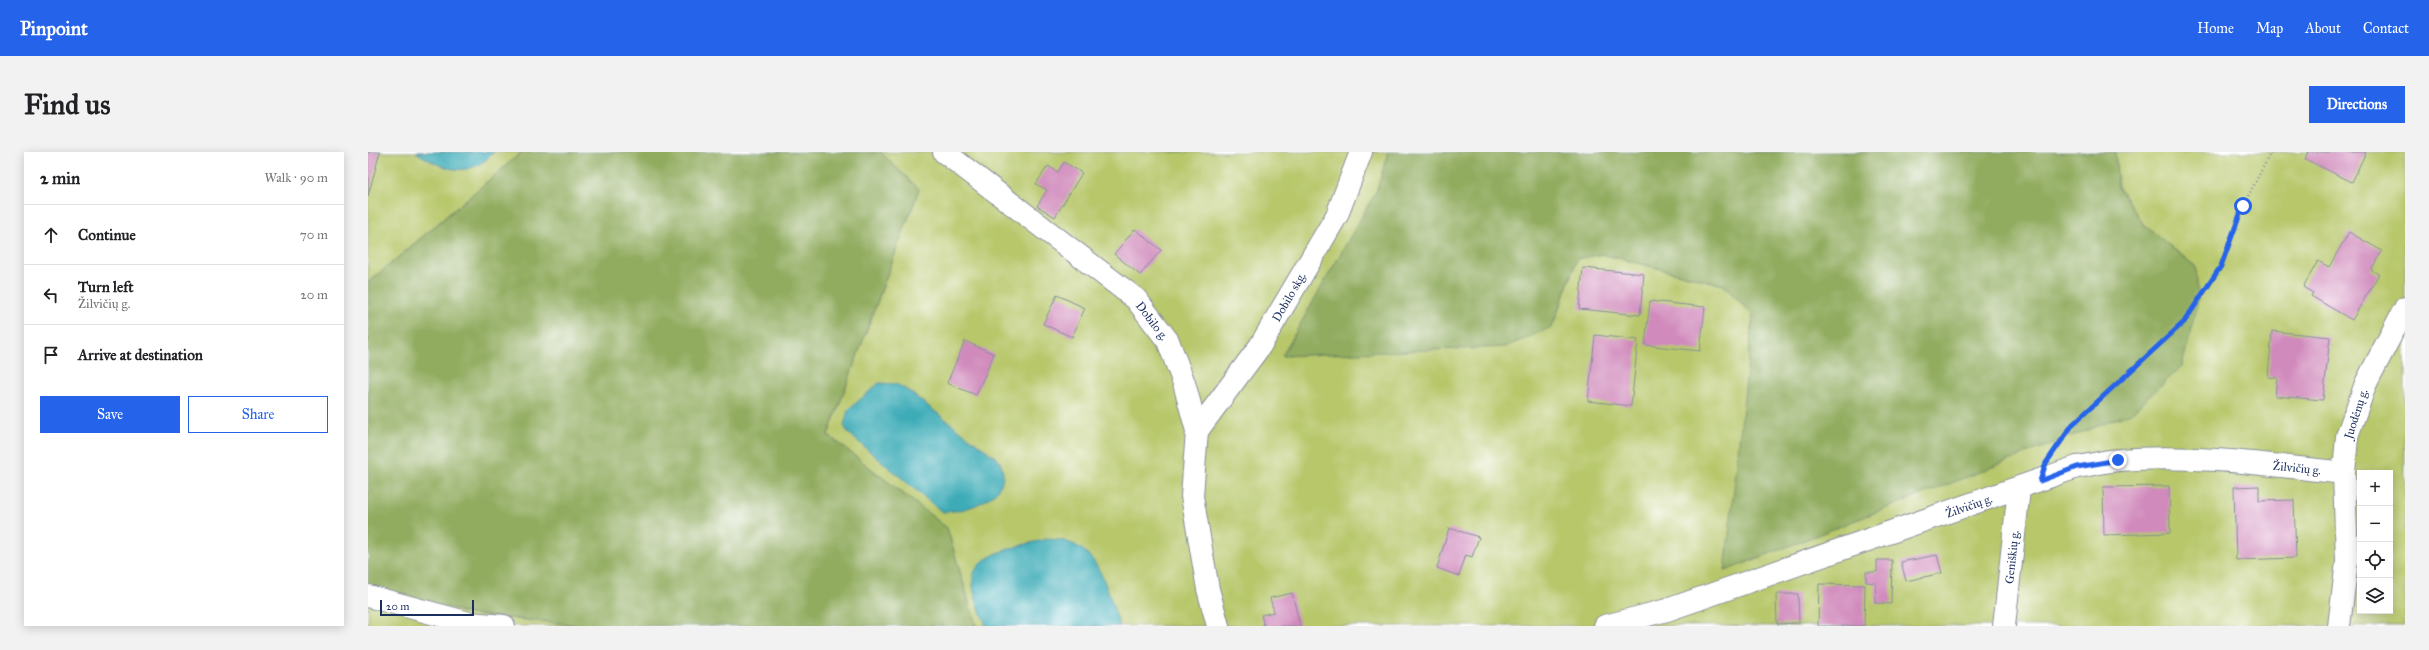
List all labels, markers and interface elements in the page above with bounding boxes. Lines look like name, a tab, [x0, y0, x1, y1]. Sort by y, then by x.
text: Pinpoint	[20, 17, 88, 40]
text: Home	[2197, 20, 2234, 37]
text: Map	[2256, 20, 2283, 37]
text: About	[2305, 20, 2341, 37]
text: Contact	[2363, 20, 2409, 37]
button: Directions	[2309, 86, 2405, 123]
text: Find us	[24, 87, 110, 122]
text: 2 min	[40, 168, 80, 189]
text: Walk · 90 m	[265, 170, 328, 186]
route start	[2234, 197, 2252, 215]
icon: ahead	[40, 224, 62, 246]
text: Continue	[78, 226, 136, 244]
text: 70 m	[300, 227, 328, 243]
street label: Dobilo skg.	[1269, 270, 1310, 325]
text: Turn left	[78, 278, 134, 296]
icon: left	[40, 284, 62, 306]
text: 20 m	[300, 287, 328, 303]
text: Žilvičių g.	[78, 296, 130, 312]
street label: Dobilo g.	[1132, 299, 1171, 344]
icon: arrive	[40, 344, 62, 366]
text: Arrive at destination	[78, 346, 203, 364]
street label: Juodėnų g.	[2341, 387, 2372, 443]
button: Save	[40, 396, 180, 433]
button: Share	[188, 396, 328, 433]
route end	[2109, 451, 2127, 469]
street label: Žilvičių g.	[2272, 457, 2322, 478]
map controls	[2357, 470, 2393, 614]
button: +	[2357, 470, 2393, 506]
street label: Žilvičių g.	[1943, 490, 1994, 521]
button: −	[2357, 506, 2393, 542]
street label: Geniškių g.	[2002, 530, 2023, 585]
button: locate	[2357, 542, 2393, 578]
button: layers	[2357, 578, 2393, 614]
scale bar	[380, 598, 474, 617]
text: 20 m	[386, 600, 409, 613]

